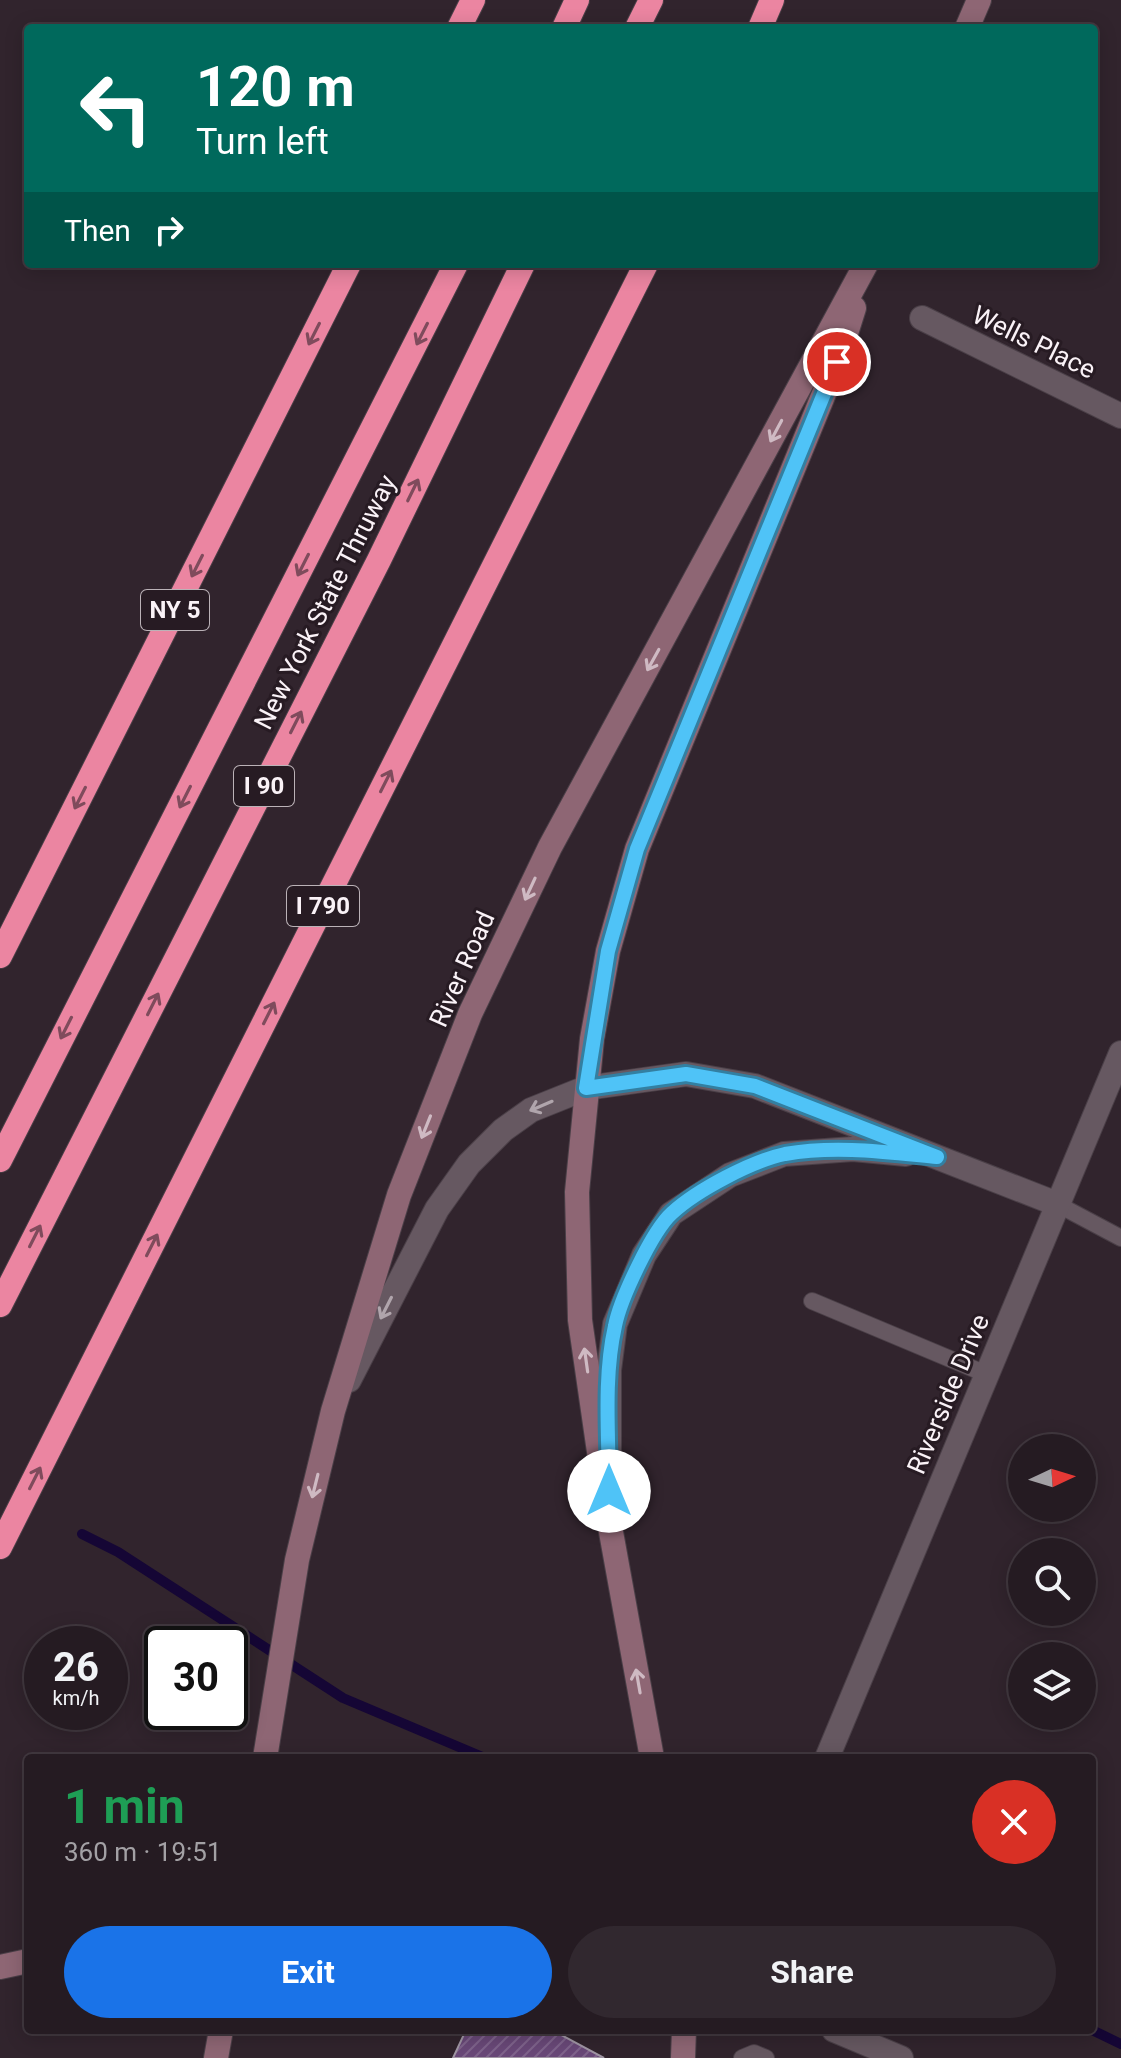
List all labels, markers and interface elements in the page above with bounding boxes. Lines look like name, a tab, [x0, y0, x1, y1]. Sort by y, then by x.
text: 120 m	[196, 54, 355, 120]
icon: left	[64, 56, 168, 160]
text: Turn left	[196, 121, 329, 163]
icon: right	[147, 208, 191, 252]
text: Then	[64, 213, 131, 248]
street label: Wells Place	[968, 299, 1100, 385]
one-way arrow	[413, 321, 429, 345]
one-way arrow	[306, 322, 322, 346]
pin	[803, 328, 871, 396]
icon: arrive	[815, 340, 859, 384]
one-way arrow	[768, 419, 784, 443]
street label: New York State Thruway	[248, 470, 402, 734]
one-way arrow	[406, 478, 421, 502]
one-way arrow	[295, 553, 311, 577]
one-way arrow	[189, 554, 205, 578]
road number: NY 5	[141, 590, 209, 630]
one-way arrow	[644, 648, 660, 671]
one-way arrow	[289, 711, 305, 735]
road number: I 90	[234, 766, 294, 806]
one-way arrow	[379, 769, 394, 793]
one-way arrow	[176, 784, 192, 808]
one-way arrow	[72, 786, 87, 810]
one-way arrow	[522, 877, 537, 901]
road number: I 790	[287, 886, 359, 926]
street label: River Road	[423, 906, 501, 1032]
one-way arrow	[146, 992, 161, 1016]
one-way arrow	[262, 1002, 277, 1026]
one-way arrow	[58, 1016, 74, 1040]
one-way arrow	[530, 1099, 554, 1114]
one-way arrow	[417, 1114, 432, 1139]
one-way arrow	[28, 1224, 44, 1248]
one-way arrow	[145, 1234, 161, 1258]
one-way arrow	[378, 1295, 394, 1319]
street label: Riverside Drive	[901, 1310, 995, 1478]
one-way arrow	[578, 1348, 593, 1373]
north arrow	[1008, 1434, 1096, 1522]
map controls	[1008, 1434, 1096, 1730]
position arrow	[567, 1449, 651, 1533]
one-way arrow	[28, 1466, 44, 1490]
one-way arrow	[306, 1473, 321, 1499]
button: search	[1008, 1538, 1096, 1626]
speed limit sign: 30	[144, 1626, 248, 1730]
button: layers	[1008, 1642, 1096, 1730]
text: 26	[53, 1644, 99, 1691]
one-way arrow	[630, 1669, 645, 1695]
text: km/h	[53, 1686, 99, 1710]
text: 1 min	[64, 1778, 185, 1835]
button: close	[972, 1780, 1056, 1864]
text: 360 m · 19:51	[64, 1837, 222, 1867]
button: Exit	[64, 1926, 552, 2018]
button: Share	[568, 1926, 1056, 2018]

